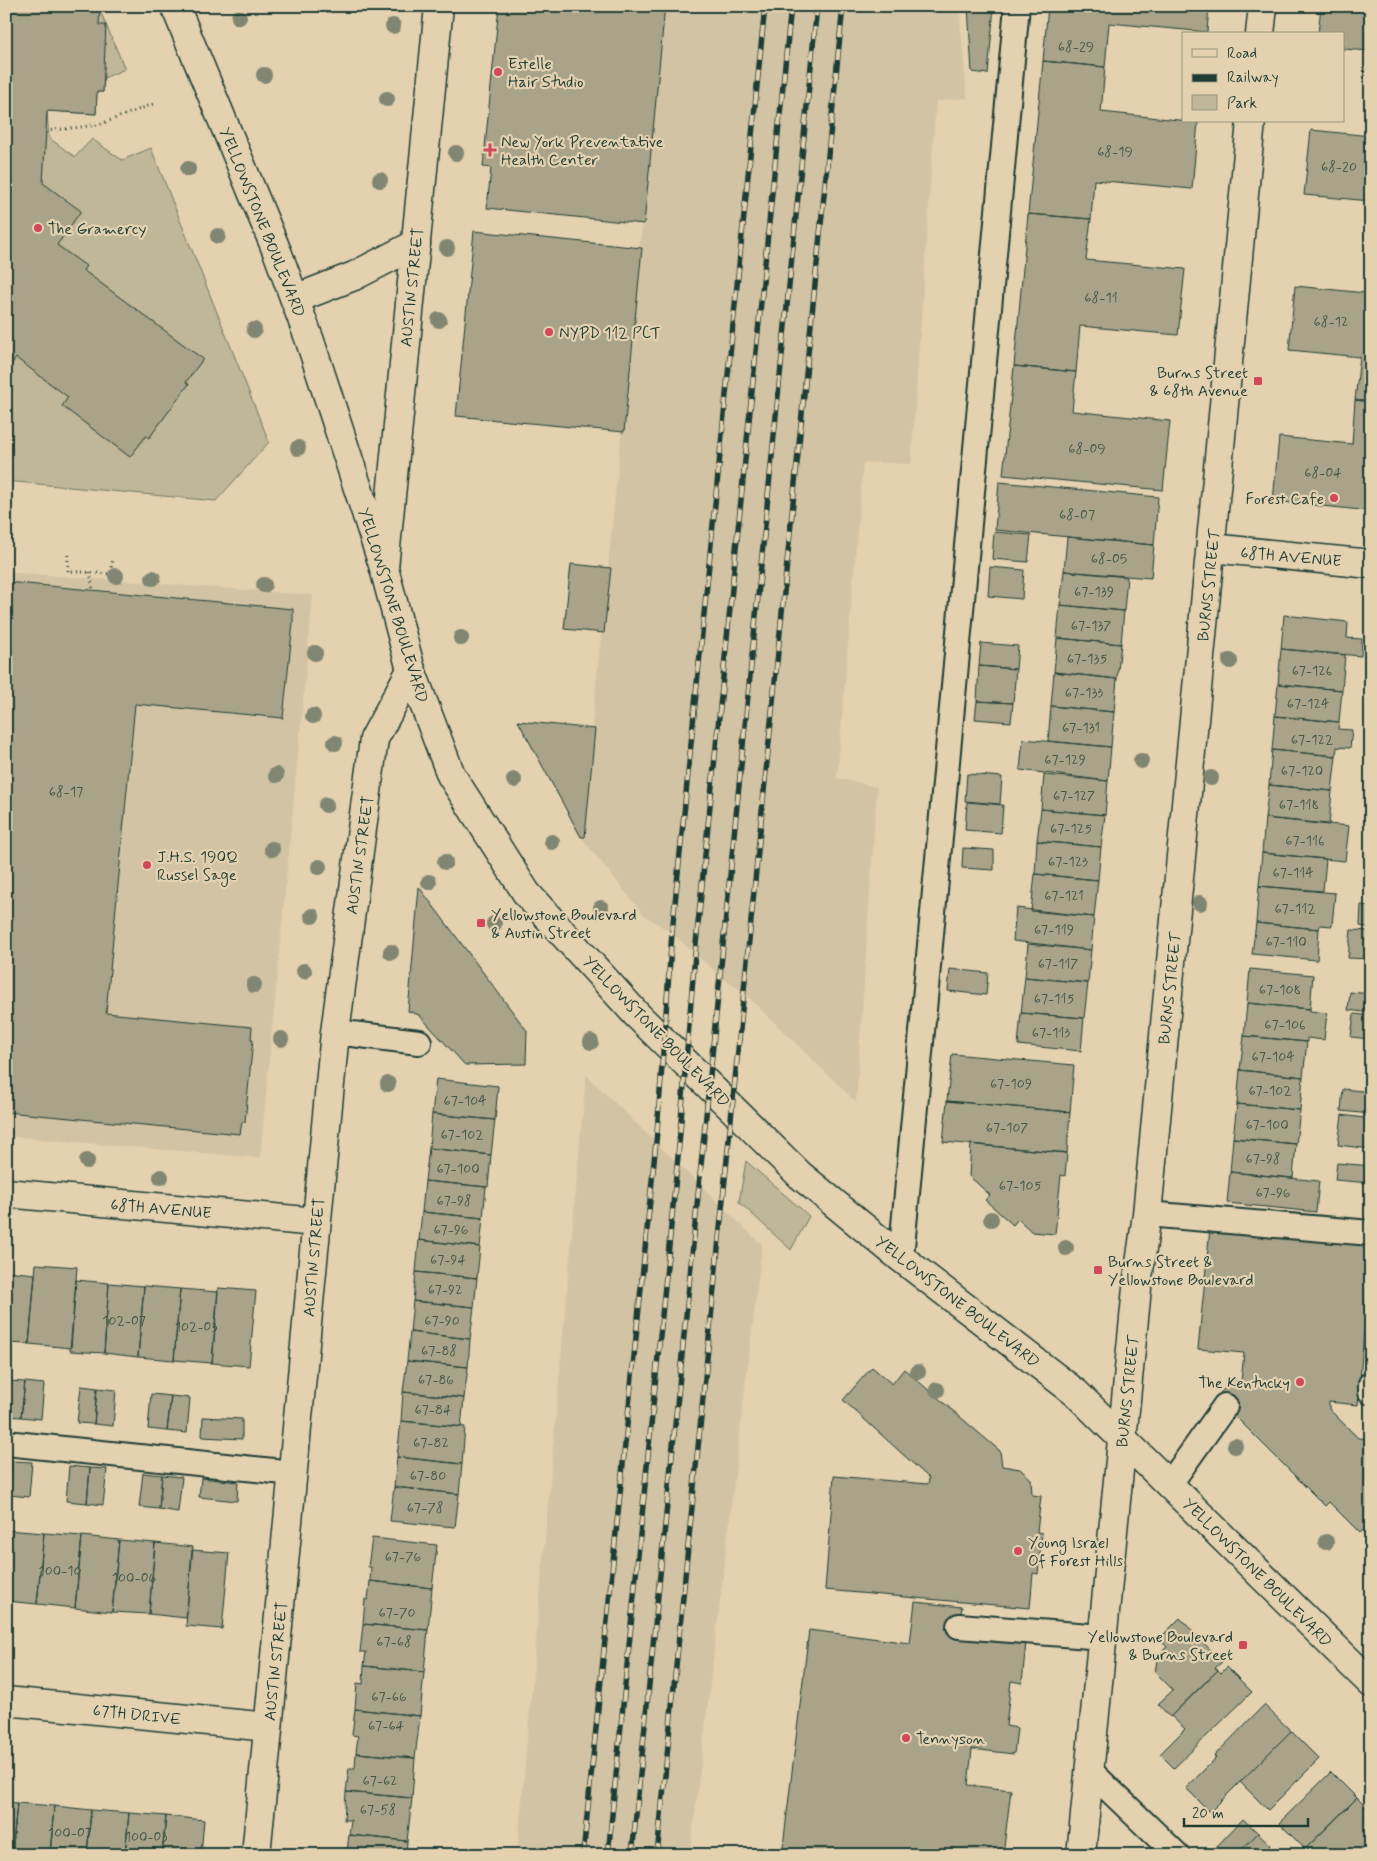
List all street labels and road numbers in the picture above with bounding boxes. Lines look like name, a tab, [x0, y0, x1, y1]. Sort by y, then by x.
street label: YELLOWSTONE BOULEVARD	[214, 124, 309, 321]
street label: AUSTIN STREET	[396, 227, 429, 348]
street label: YELLOWSTONE BOULEVARD	[353, 505, 432, 706]
street label: BURNS STREET	[1193, 527, 1226, 642]
street label: 68TH AVENUE	[1239, 543, 1342, 572]
street label: AUSTIN STREET	[342, 794, 379, 916]
street label: BURNS STREET	[1154, 930, 1187, 1045]
street label: YELLOWSTONE BOULEVARD	[578, 952, 734, 1112]
street label: 68TH AVENUE	[109, 1195, 212, 1224]
street label: AUSTIN STREET	[299, 1197, 330, 1318]
street label: YELLOWSTONE BOULEVARD	[871, 1231, 1044, 1373]
street label: BURNS STREET	[1112, 1333, 1145, 1448]
street label: YELLOWSTONE BOULEVARD	[1178, 1494, 1336, 1652]
street label: AUSTIN STREET	[260, 1601, 293, 1722]
street label: 67TH DRIVE	[92, 1700, 182, 1731]

